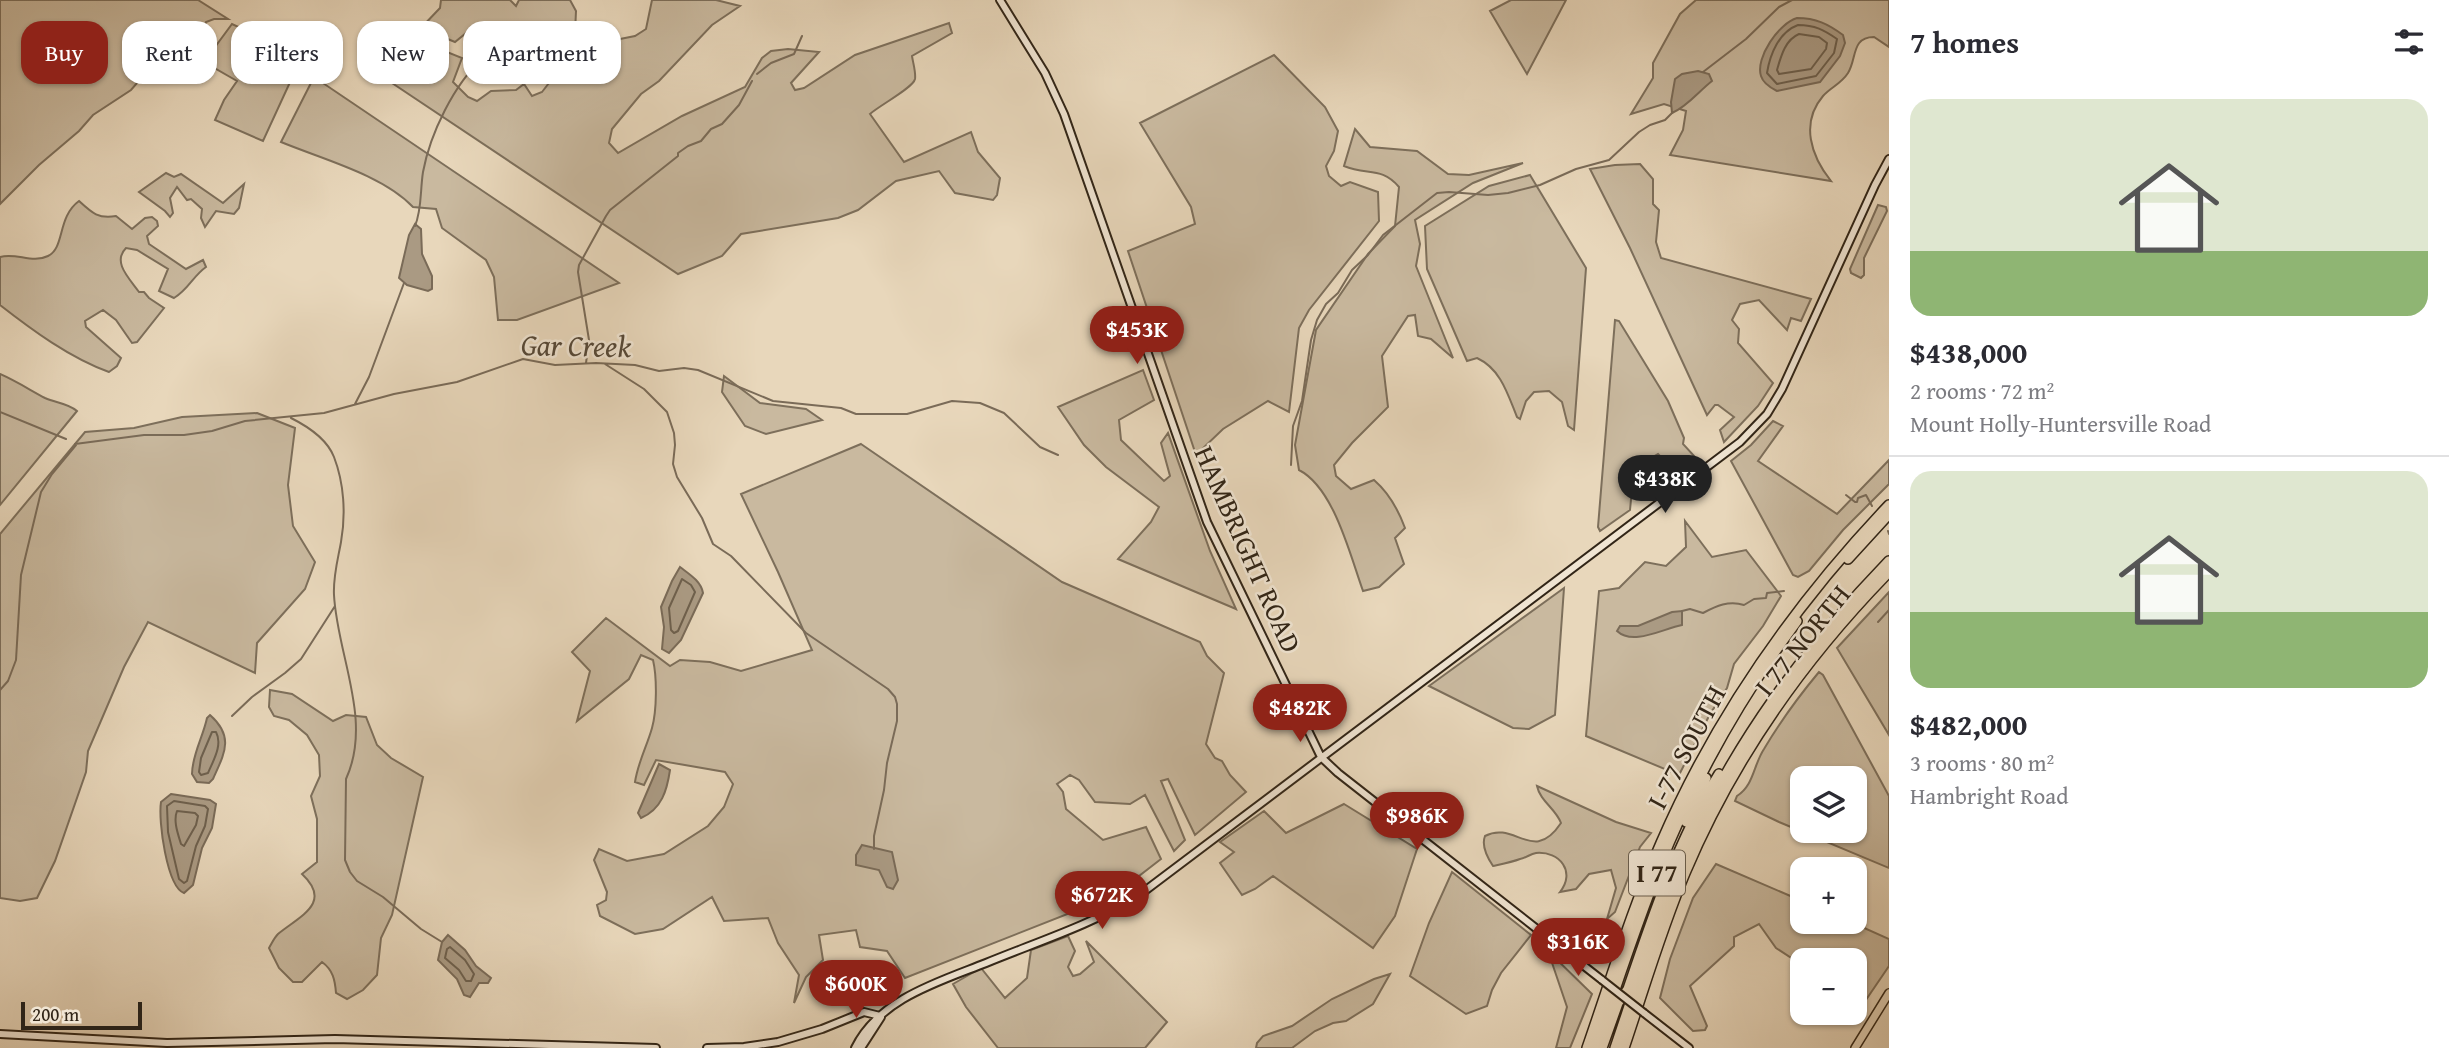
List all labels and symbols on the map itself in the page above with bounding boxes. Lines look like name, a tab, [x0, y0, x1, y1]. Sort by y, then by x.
pin: $453K	[1088, 306, 1186, 366]
water label: Gar Creek	[521, 322, 632, 368]
street label: HAMBRIGHT ROAD	[1185, 439, 1312, 659]
pin: $438K	[1616, 456, 1714, 515]
street label: I 77 NORTH	[1744, 575, 1859, 704]
street label: I-77 SOUTH	[1636, 678, 1735, 816]
pin: $482K	[1251, 684, 1349, 744]
pin: $986K	[1368, 792, 1466, 852]
road number: I 77	[1629, 850, 1685, 895]
pin: $672K	[1053, 872, 1151, 931]
pin: $316K	[1529, 918, 1627, 978]
pin: $600K	[807, 960, 905, 1020]
scale bar	[21, 999, 142, 1031]

